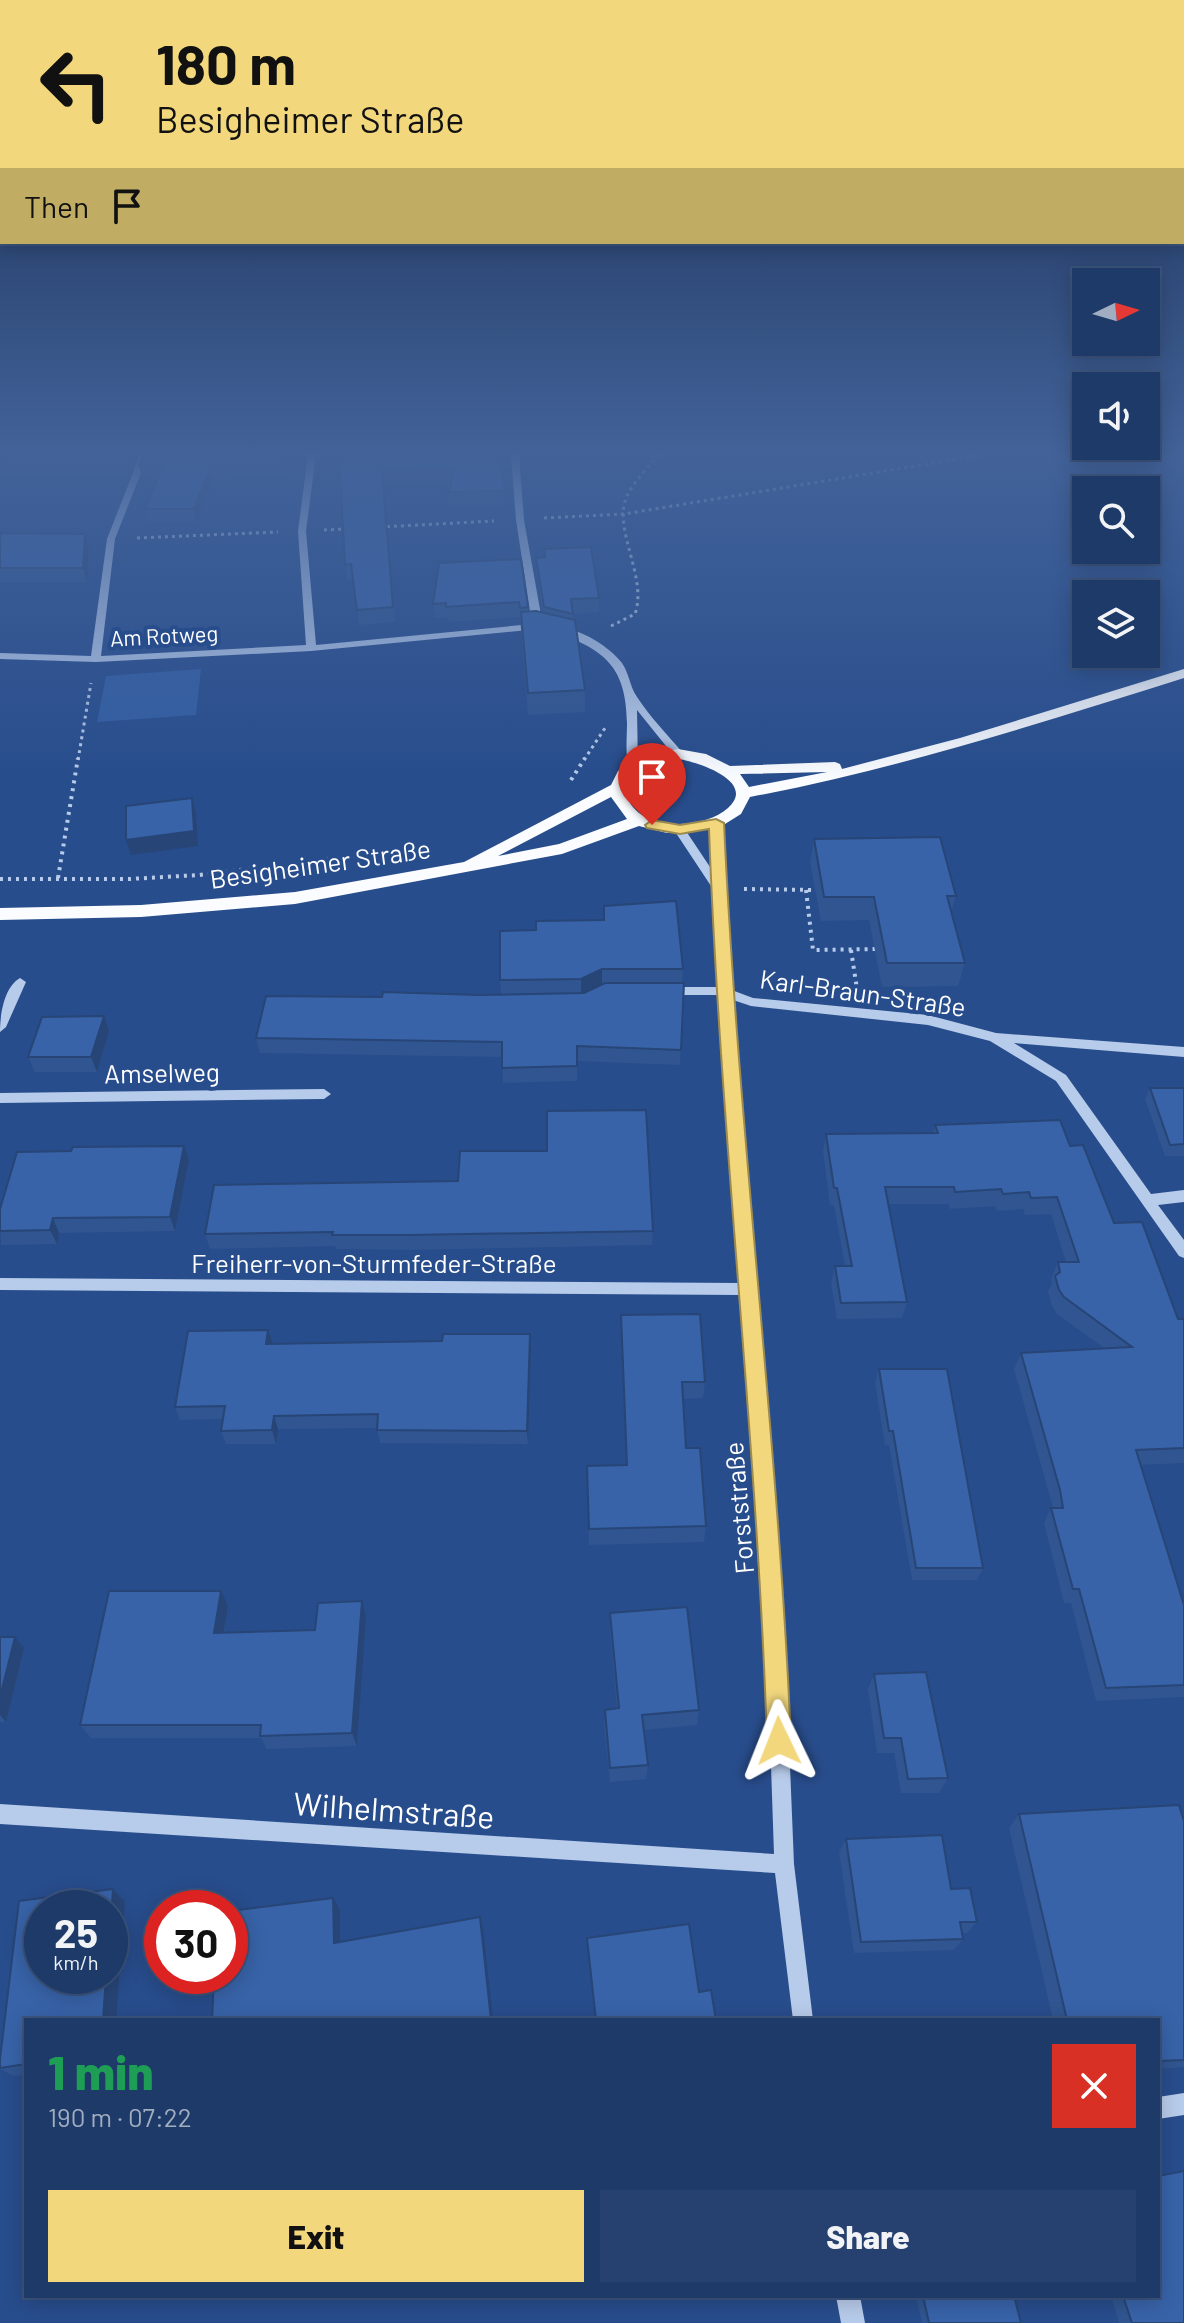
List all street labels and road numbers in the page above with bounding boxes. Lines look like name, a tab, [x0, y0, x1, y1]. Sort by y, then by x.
street label: Am Rotweg	[109, 619, 219, 651]
street label: Besigheimer Straße	[208, 832, 432, 894]
street label: Karl-Braun-Straße	[758, 962, 968, 1022]
street label: Amselweg	[104, 1055, 220, 1089]
street label: Freiherr-von-Sturmfeder-Straße	[191, 1247, 557, 1278]
street label: Forststraße	[717, 1441, 759, 1575]
street label: Wilhelmstraße	[292, 1783, 496, 1835]

